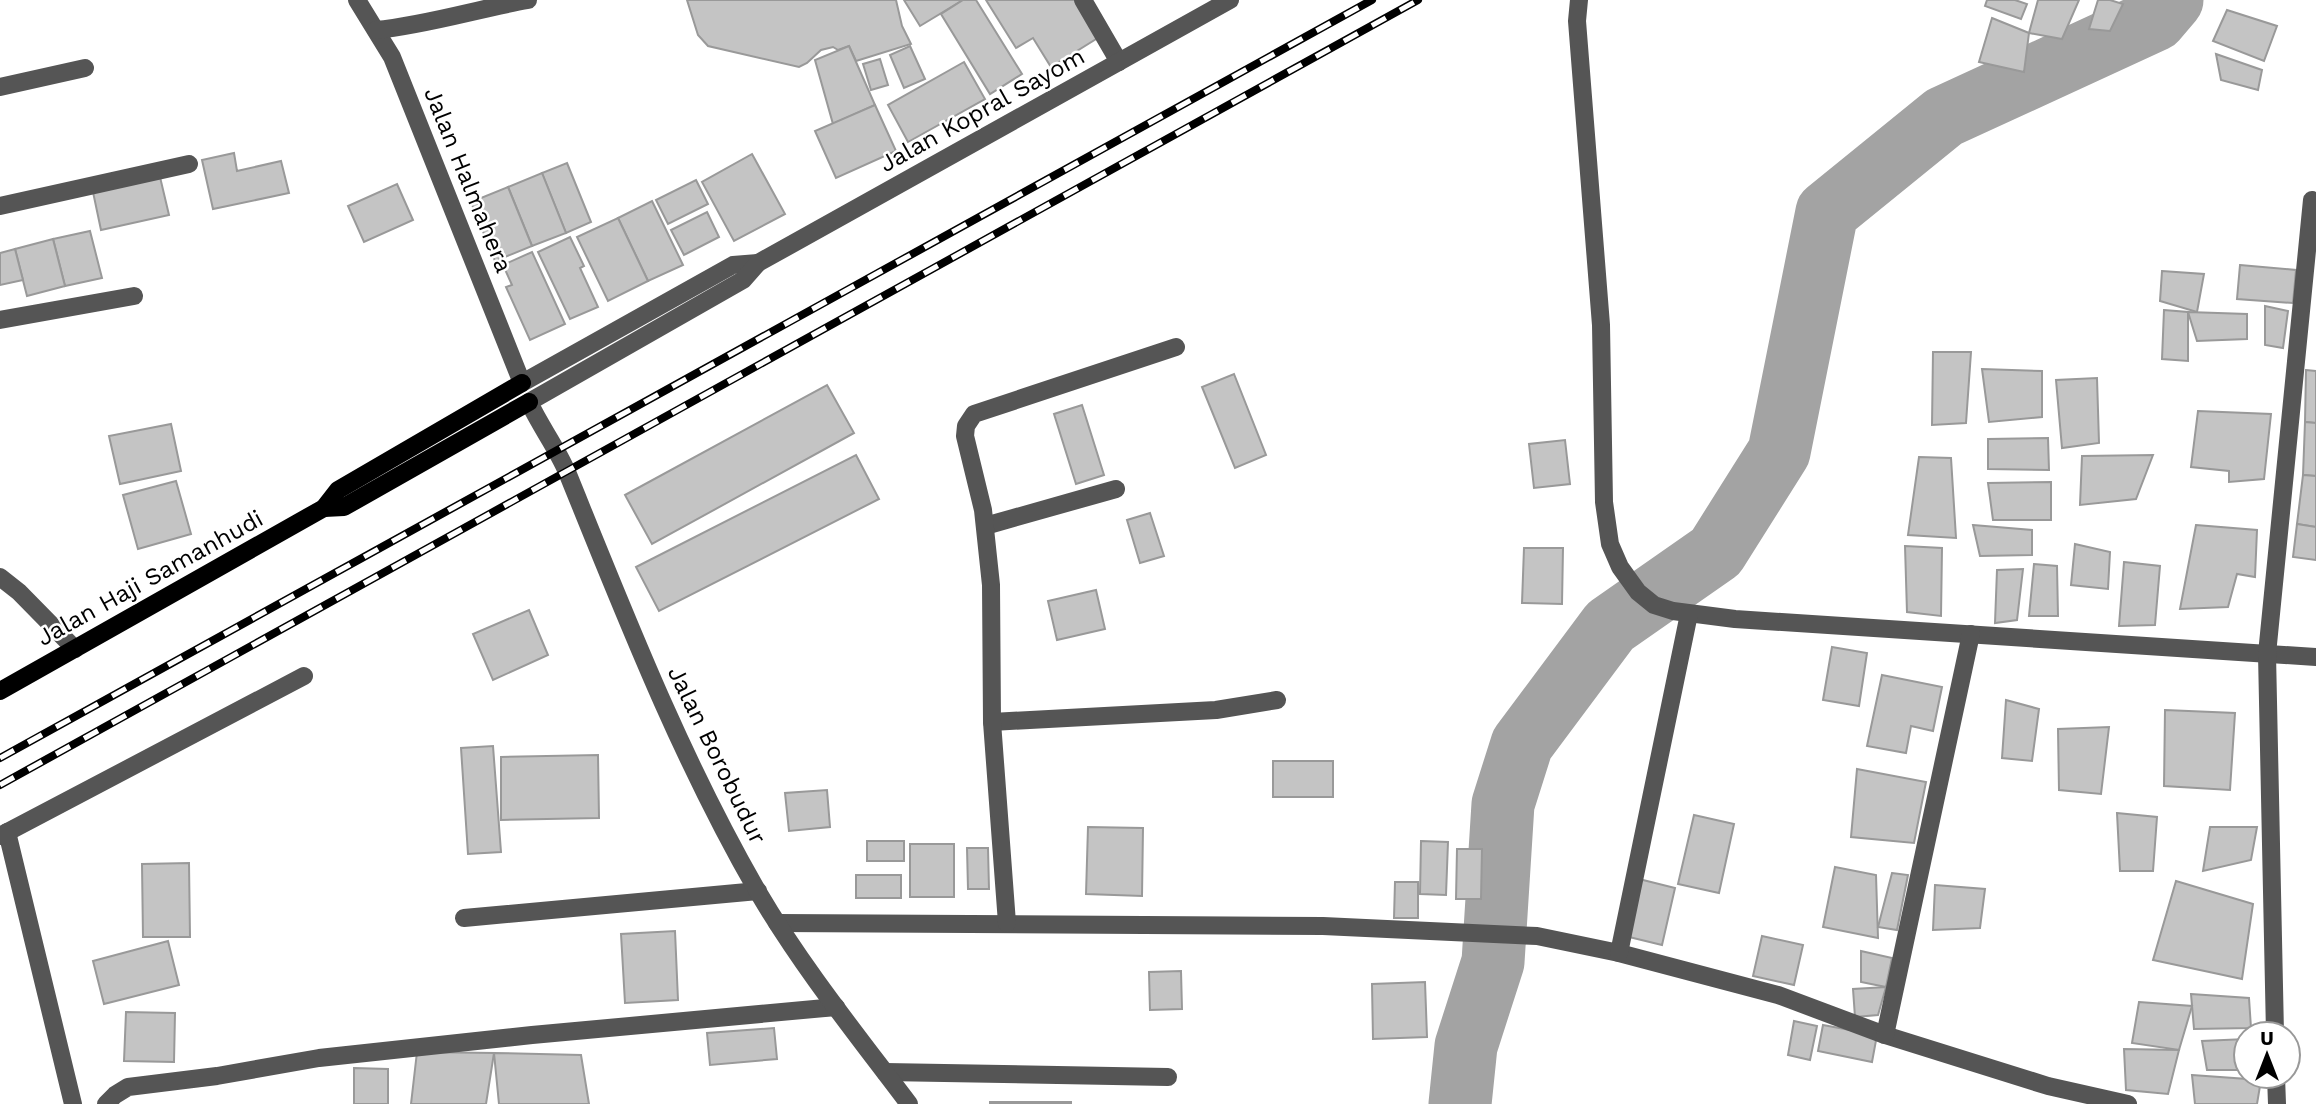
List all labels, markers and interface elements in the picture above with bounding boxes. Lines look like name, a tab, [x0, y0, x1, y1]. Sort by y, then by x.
street label: Jalan Kopral Sayom	[874, 42, 1090, 178]
street label: Jalan Halmahera	[418, 83, 518, 277]
street label: Jalan Haji Samanhudi	[32, 504, 268, 652]
street label: Jalan Borobudur	[662, 662, 772, 849]
north arrow	[2232, 1020, 2302, 1090]
text: U	[2260, 1027, 2274, 1050]

